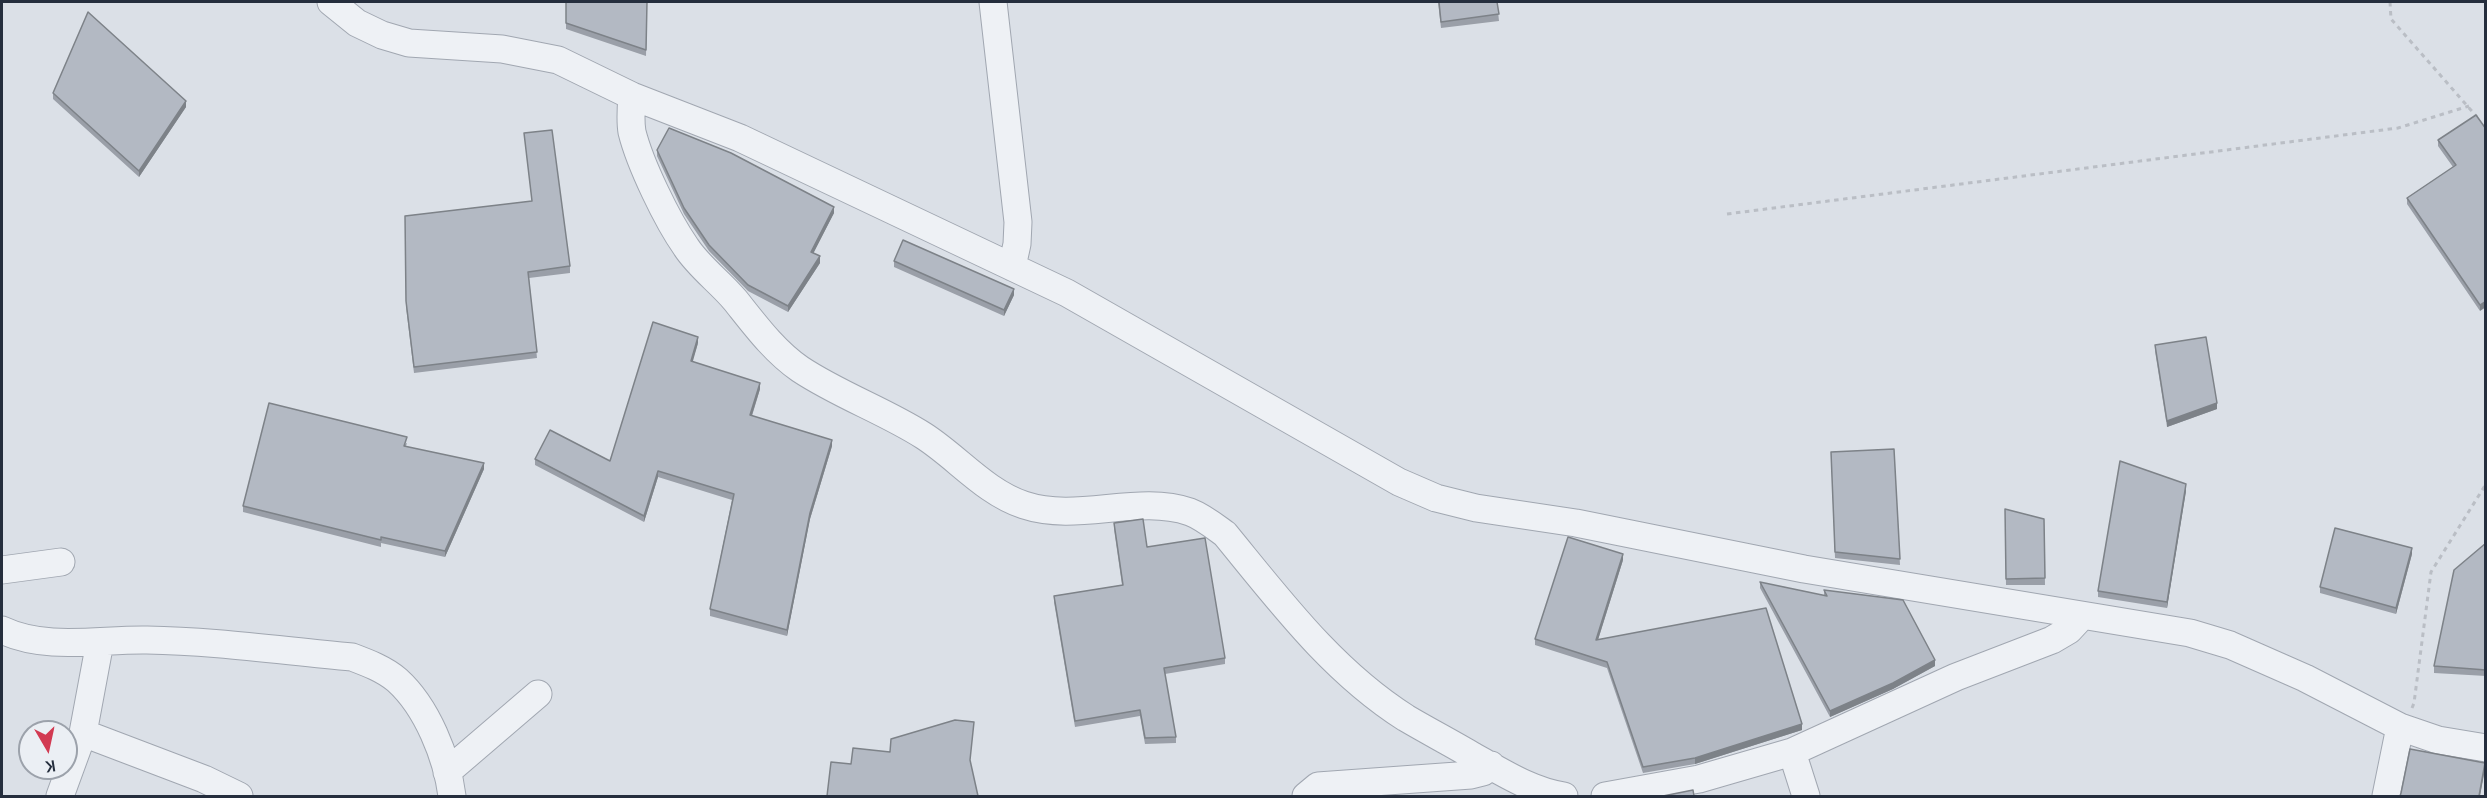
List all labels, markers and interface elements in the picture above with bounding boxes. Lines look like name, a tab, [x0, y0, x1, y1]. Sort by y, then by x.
north arrow	[18, 720, 78, 780]
text: K	[44, 756, 57, 776]

